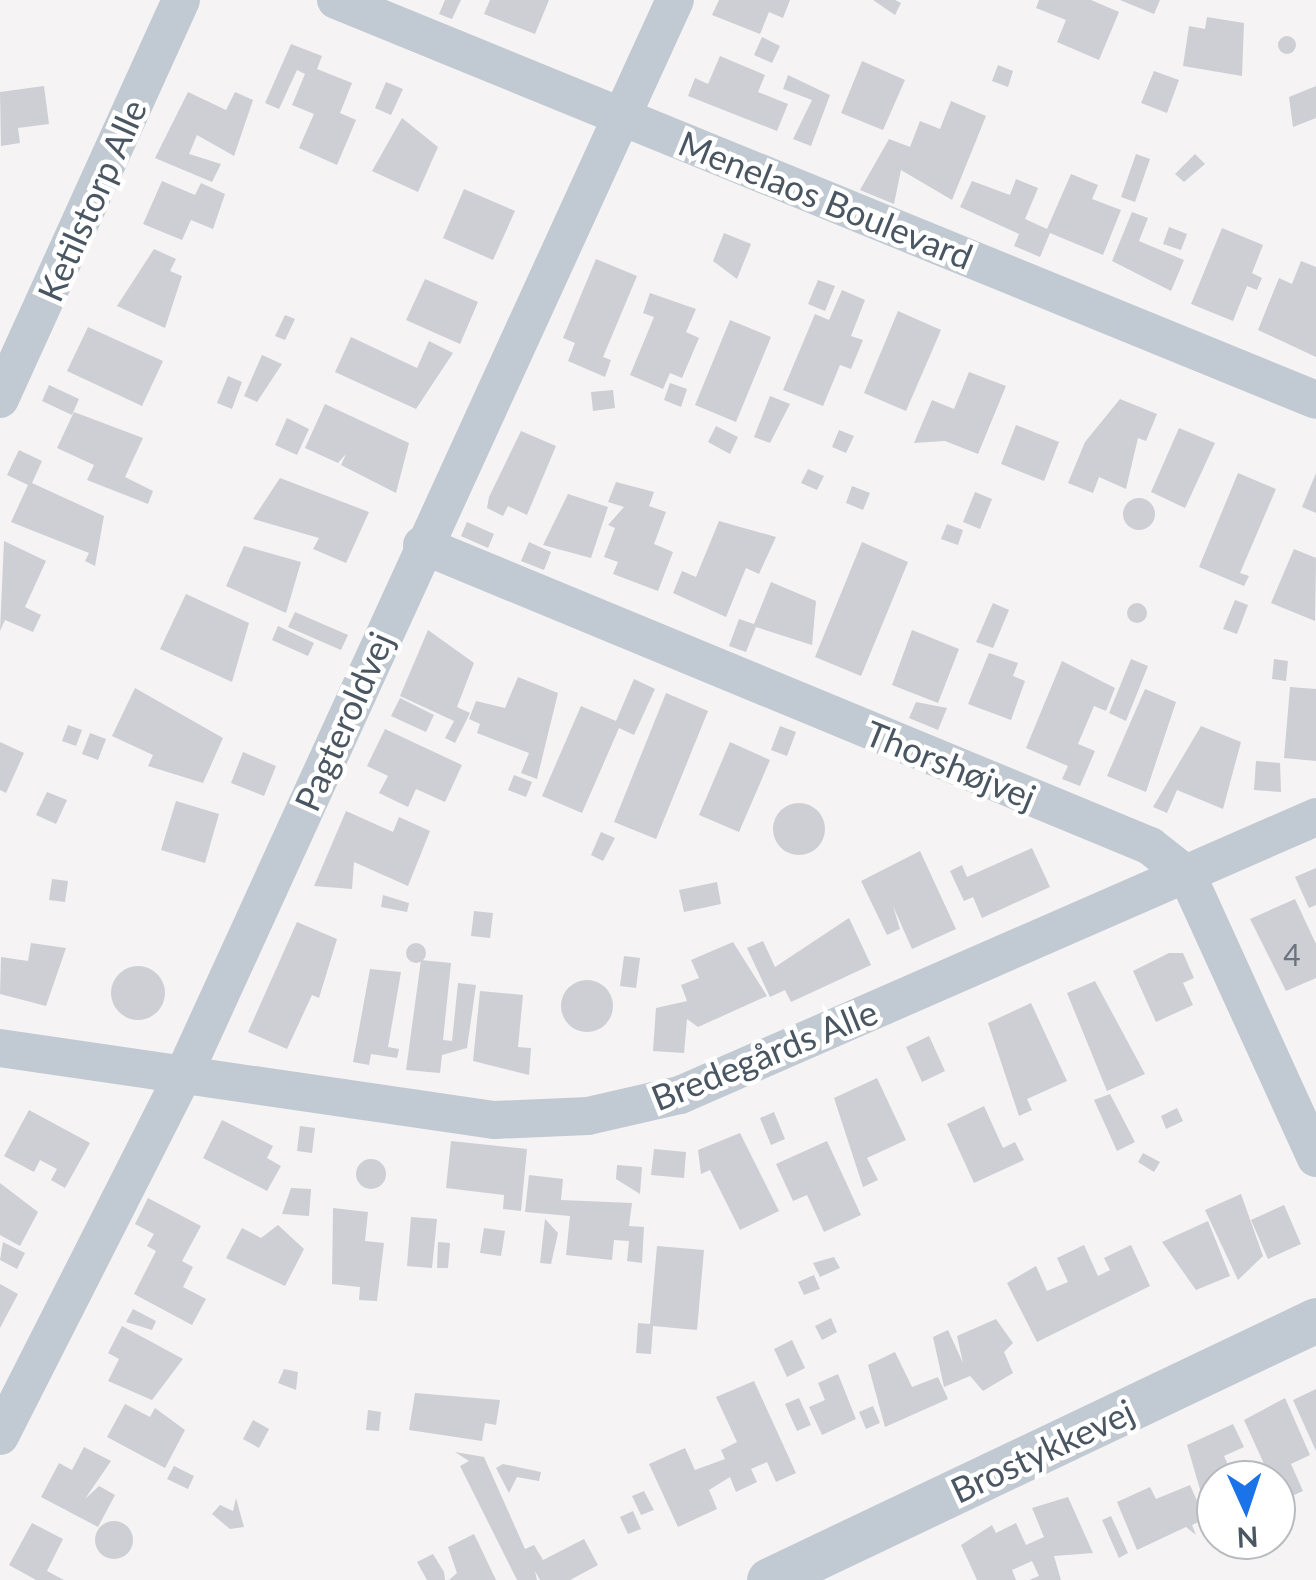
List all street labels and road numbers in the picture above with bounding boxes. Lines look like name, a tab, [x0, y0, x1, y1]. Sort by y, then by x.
street label: Ketilstorp Alle	[28, 92, 154, 308]
street label: Menelaos Boulevard	[673, 121, 979, 277]
street label: Pagteroldvej	[285, 625, 401, 817]
street label: Thorshøjvej	[860, 711, 1042, 817]
street label: Bredegårds Alle	[644, 989, 884, 1119]
street label: Brostykkevej	[944, 1389, 1140, 1511]

